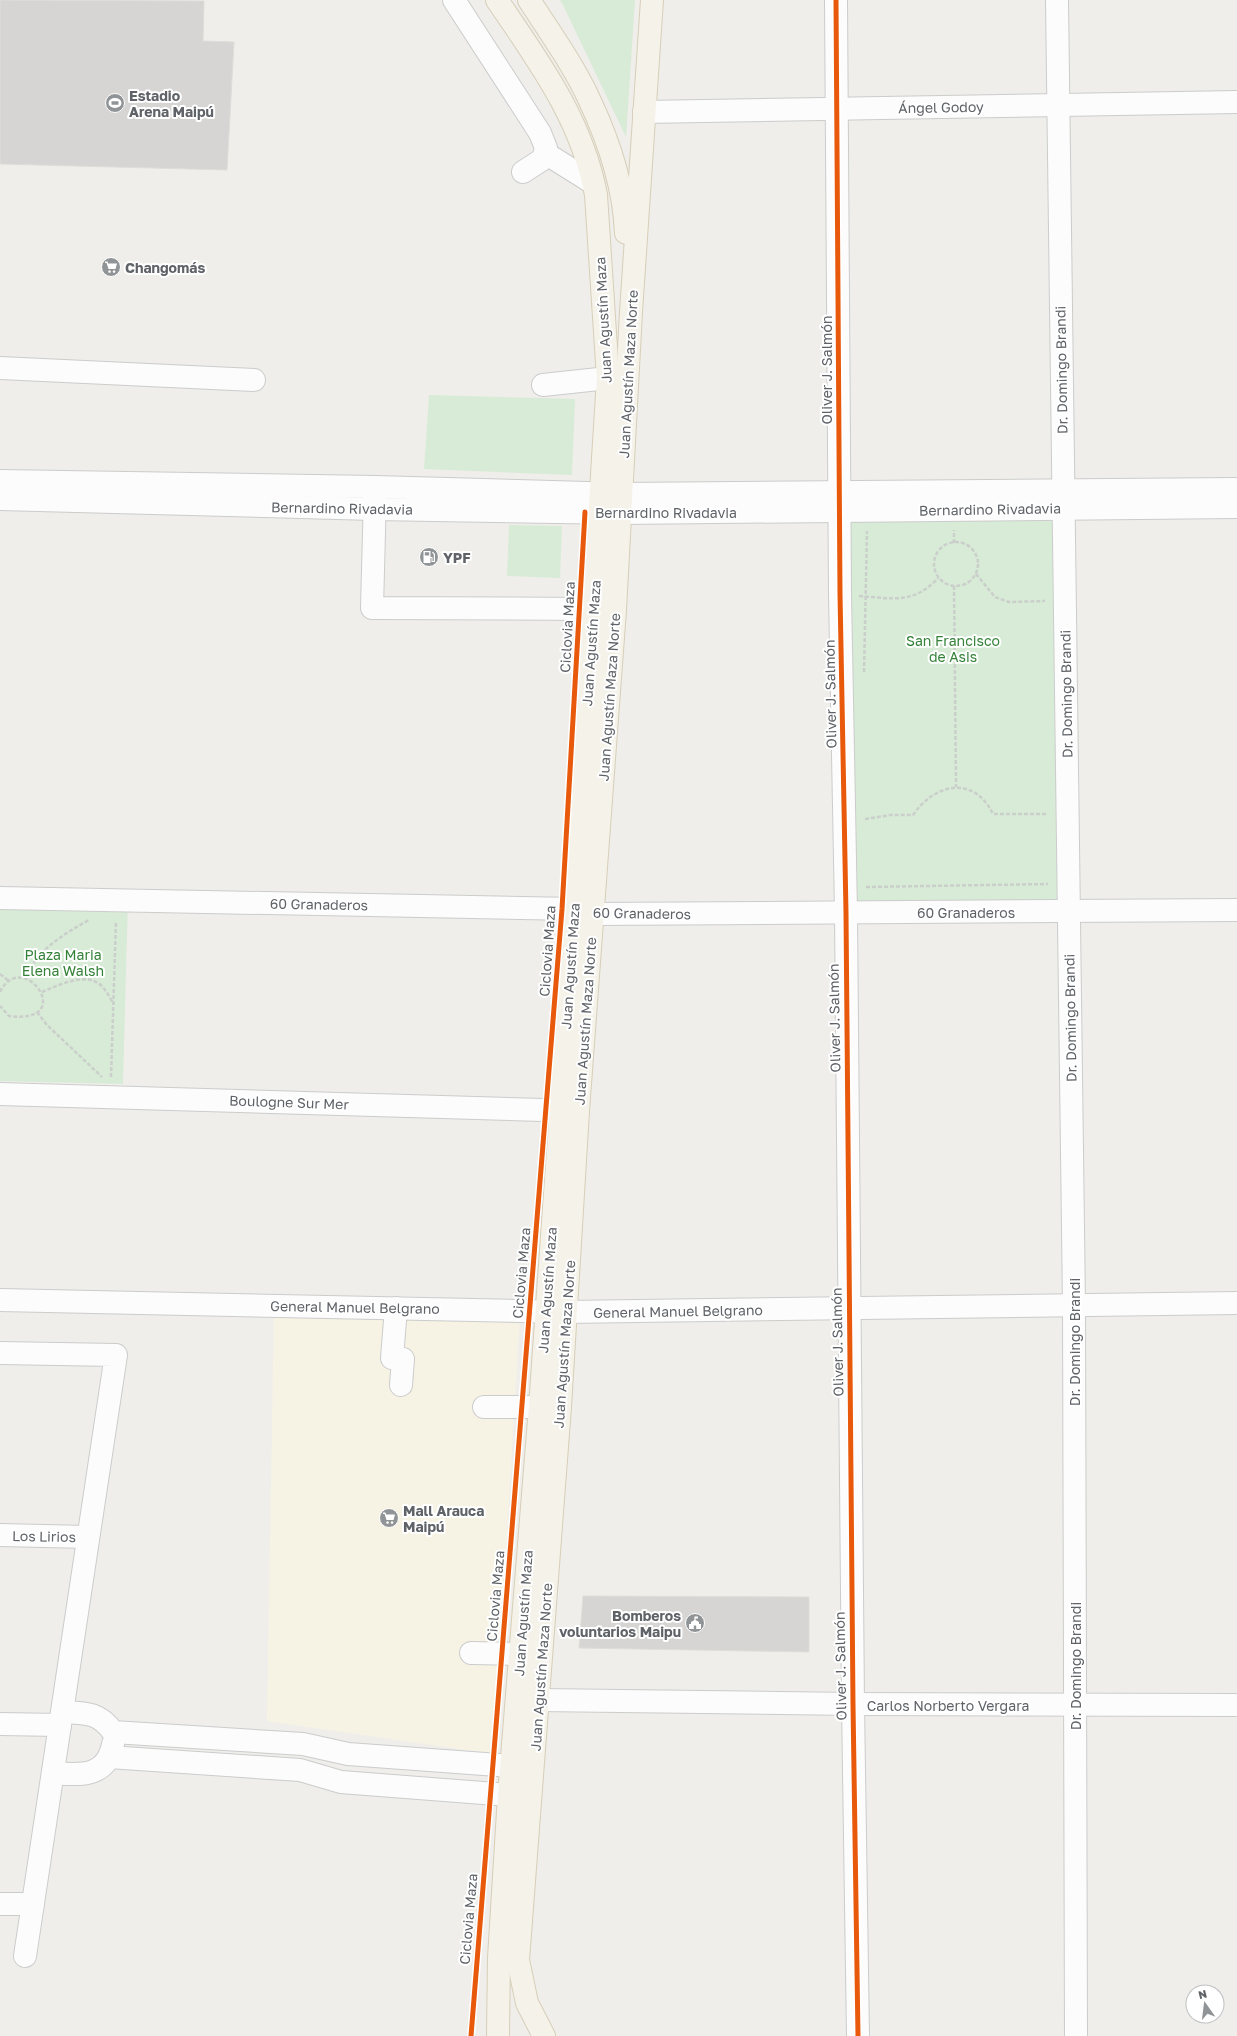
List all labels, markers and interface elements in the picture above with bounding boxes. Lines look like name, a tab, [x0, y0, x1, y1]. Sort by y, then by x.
place label: Estadio Arena Maipú	[129, 87, 214, 120]
sports icon: Estadio Arena Maipú	[104, 92, 126, 114]
street label: Ángel Godoy	[898, 98, 984, 116]
supermarket icon: Changomás	[100, 256, 122, 278]
street label: Juan Agustín Maza	[591, 256, 615, 384]
place label: Changomás	[125, 259, 205, 276]
street label: Juan Agustín Maza Norte	[615, 289, 641, 459]
street label: Dr. Domingo Brandi	[1051, 306, 1071, 434]
street label: Oliver J. Salmón	[818, 315, 835, 425]
street label: Bernardino Rivadavia	[271, 498, 413, 518]
street label: Bernardino Rivadavia	[919, 499, 1061, 519]
street label: Bernardino Rivadavia	[595, 504, 737, 521]
fuel station icon: YPF	[418, 546, 440, 568]
place label: YPF	[443, 549, 471, 566]
street label: Juan Agustín Maza	[578, 579, 604, 707]
street label: Ciclovia Maza	[556, 581, 578, 673]
street label: Juan Agustín Maza Norte	[595, 612, 623, 782]
street label: Dr. Domingo Brandi	[1056, 630, 1076, 758]
park label: San Francisco de Asis	[906, 632, 1000, 665]
street label: Oliver J. Salmón	[821, 639, 839, 749]
street label: 60 Granaderos	[270, 895, 368, 913]
street label: Juan Agustín Maza	[557, 902, 583, 1030]
street label: 60 Granaderos	[593, 904, 691, 922]
street label: 60 Granaderos	[917, 904, 1015, 921]
street label: Ciclovia Maza	[535, 905, 559, 997]
street label: Juan Agustín Maza Norte	[571, 936, 599, 1106]
park label: Plaza Maria Elena Walsh	[22, 946, 104, 979]
street label: Dr. Domingo Brandi	[1060, 954, 1080, 1082]
street label: Oliver J. Salmón	[825, 963, 843, 1073]
street label: Boulogne Sur Mer	[229, 1091, 350, 1113]
street label: Juan Agustín Maza	[534, 1226, 560, 1354]
street label: Ciclovia Maza	[509, 1227, 533, 1319]
street label: Juan Agustín Maza Norte	[550, 1259, 578, 1429]
street label: Dr. Domingo Brandi	[1066, 1278, 1083, 1406]
street label: Oliver J. Salmón	[828, 1287, 846, 1397]
street label: General Manuel Belgrano	[270, 1297, 440, 1317]
street label: General Manuel Belgrano	[593, 1301, 763, 1321]
place label: Mall Arauca Maipú	[403, 1502, 484, 1535]
supermarket icon: Mall Arauca Maipú	[378, 1507, 400, 1529]
street label: Los Lirios	[12, 1527, 76, 1545]
street label: Juan Agustín Maza	[510, 1549, 536, 1677]
street label: Ciclovia Maza	[483, 1550, 507, 1642]
street label: Juan Agustín Maza Norte	[527, 1582, 555, 1752]
street label: Dr. Domingo Brandi	[1067, 1602, 1084, 1730]
place label: Bomberos voluntarios Maipu	[559, 1607, 681, 1640]
street label: Oliver J. Salmón	[831, 1611, 849, 1721]
public building icon: Bomberos voluntarios Maipu	[684, 1612, 706, 1634]
street label: Carlos Norberto Vergara	[867, 1697, 1029, 1714]
street label: Ciclovia Maza	[456, 1873, 480, 1965]
north arrow	[1185, 1984, 1225, 2024]
text: N	[1197, 1986, 1208, 2001]

